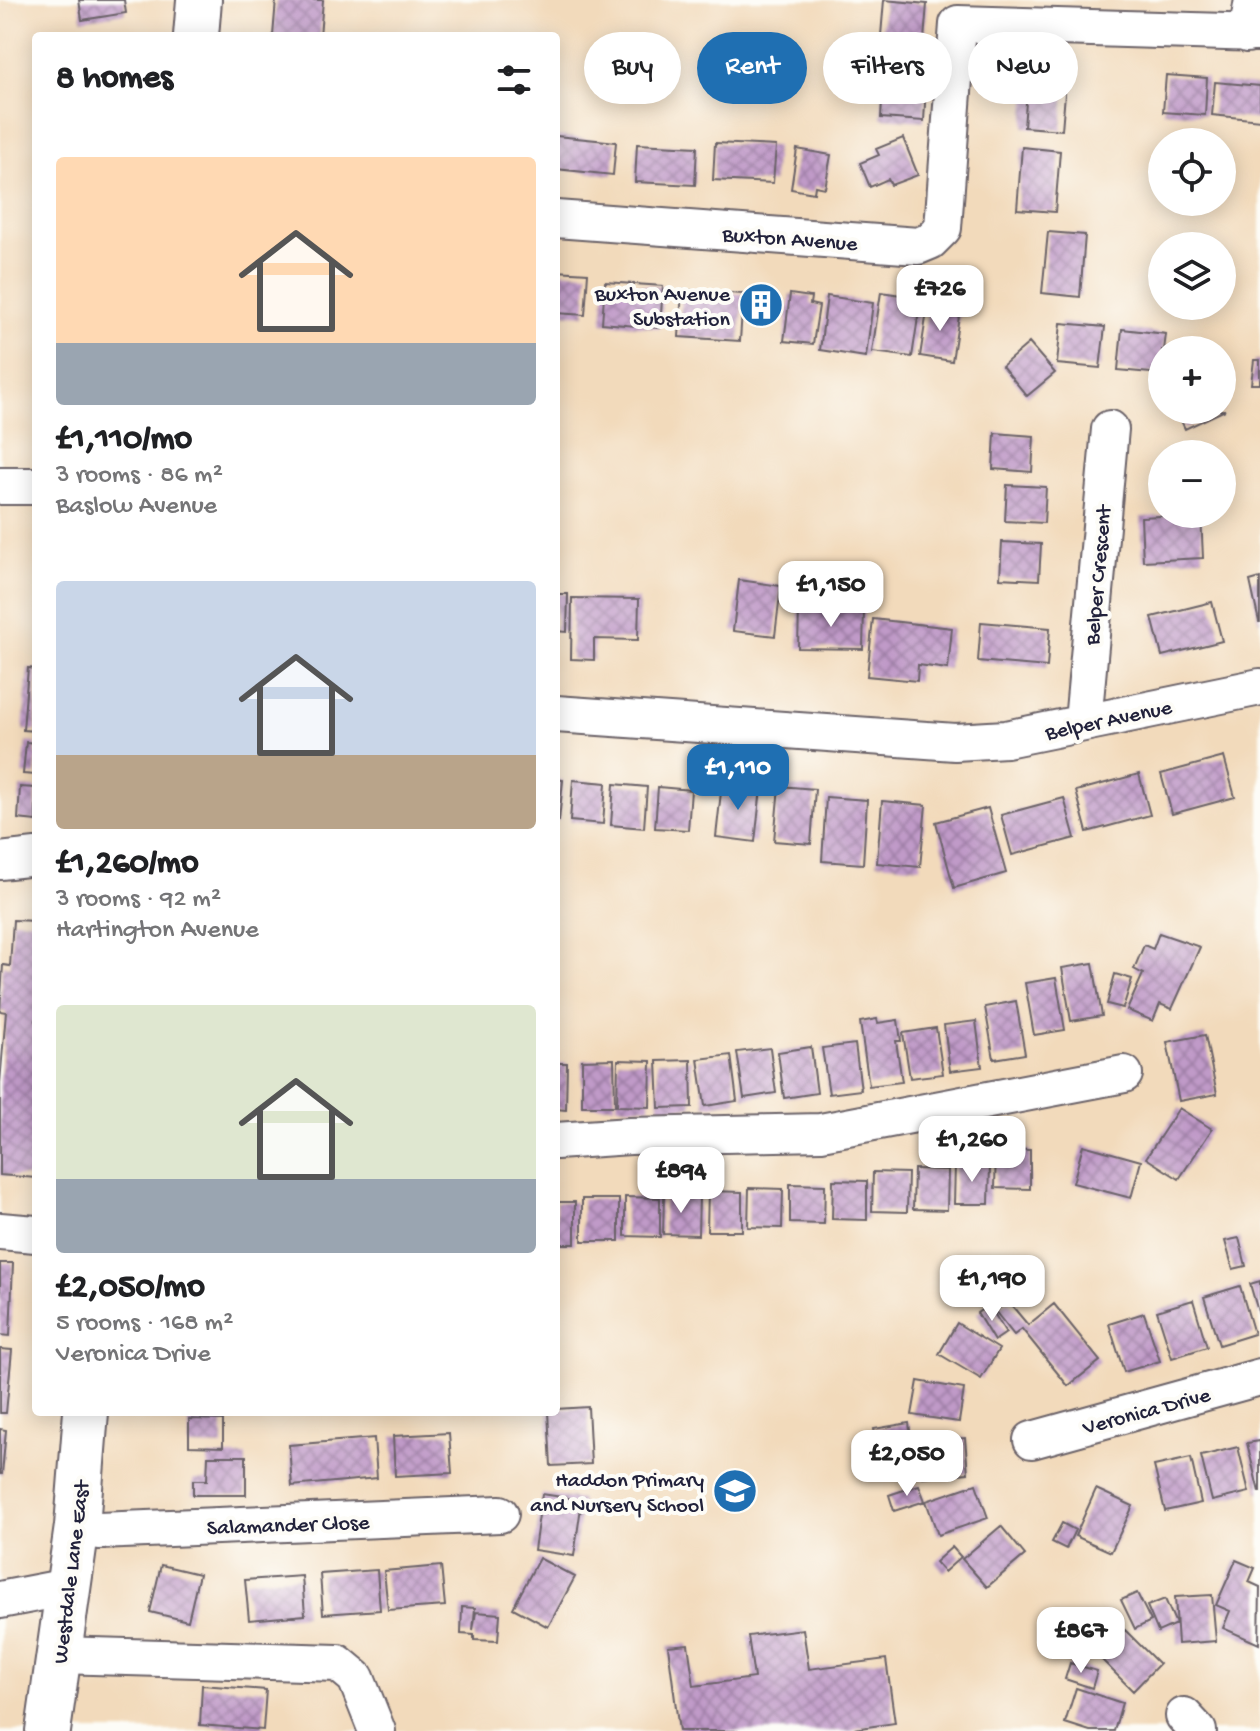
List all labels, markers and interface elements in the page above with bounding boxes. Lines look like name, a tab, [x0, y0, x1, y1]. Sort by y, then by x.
chip: Buy	[584, 32, 681, 104]
chip: Rent	[697, 32, 807, 104]
chip: Filters	[823, 32, 952, 104]
chip: New	[968, 32, 1078, 104]
icon: filters	[492, 58, 536, 102]
text: 8 homes	[56, 60, 173, 100]
map controls	[1148, 128, 1236, 528]
button: locate	[1148, 128, 1236, 216]
icon: home	[224, 209, 368, 353]
street label: Buxton Avenue	[720, 223, 859, 259]
button: layers	[1148, 232, 1236, 320]
pin: £726	[893, 265, 987, 333]
text: £726	[915, 275, 965, 306]
building icon: Buxton Avenue Substation	[737, 281, 785, 329]
place label: Buxton Avenue Substation	[594, 283, 731, 334]
button: +	[1148, 336, 1236, 424]
text: £1,110/mo	[56, 421, 192, 461]
button: −	[1148, 440, 1236, 528]
text: 3 rooms · 86 m²	[56, 461, 223, 492]
text: Baslow Avenue	[56, 492, 217, 523]
street label: Belper Crescent	[1081, 502, 1119, 647]
pin: £1,150	[766, 561, 896, 629]
text: £1,150	[796, 571, 866, 602]
icon: home	[224, 633, 368, 777]
street label: Belper Avenue	[1042, 696, 1175, 748]
pin: £1,110	[673, 744, 803, 812]
text: £1,110	[705, 754, 771, 785]
text: £1,260/mo	[56, 845, 199, 885]
text: 3 rooms · 92 m²	[56, 885, 221, 916]
text: Hartington Avenue	[56, 916, 259, 947]
icon: home	[224, 1057, 368, 1201]
pin: £1,260	[907, 1116, 1037, 1184]
text: £1,260	[937, 1126, 1007, 1157]
pin: £894	[634, 1147, 728, 1215]
text: £894	[655, 1157, 707, 1188]
pin: £1,190	[927, 1255, 1057, 1323]
text: £1,190	[958, 1265, 1026, 1296]
text: £2,050/mo	[56, 1269, 205, 1309]
text: 5 rooms · 168 m²	[56, 1309, 233, 1340]
text: Veronica Drive	[56, 1340, 211, 1371]
street label: Veronica Drive	[1079, 1383, 1214, 1443]
pin: £2,050	[842, 1430, 972, 1498]
text: £2,050	[869, 1440, 945, 1471]
school or university icon: Haddon Primary and Nursery School	[711, 1467, 759, 1515]
place label: Haddon Primary and Nursery School	[530, 1469, 704, 1520]
street label: Westdale Lane East	[49, 1478, 97, 1665]
street label: Salamander Close	[206, 1511, 371, 1543]
pin: £867	[1034, 1607, 1128, 1675]
text: £867	[1055, 1617, 1107, 1648]

